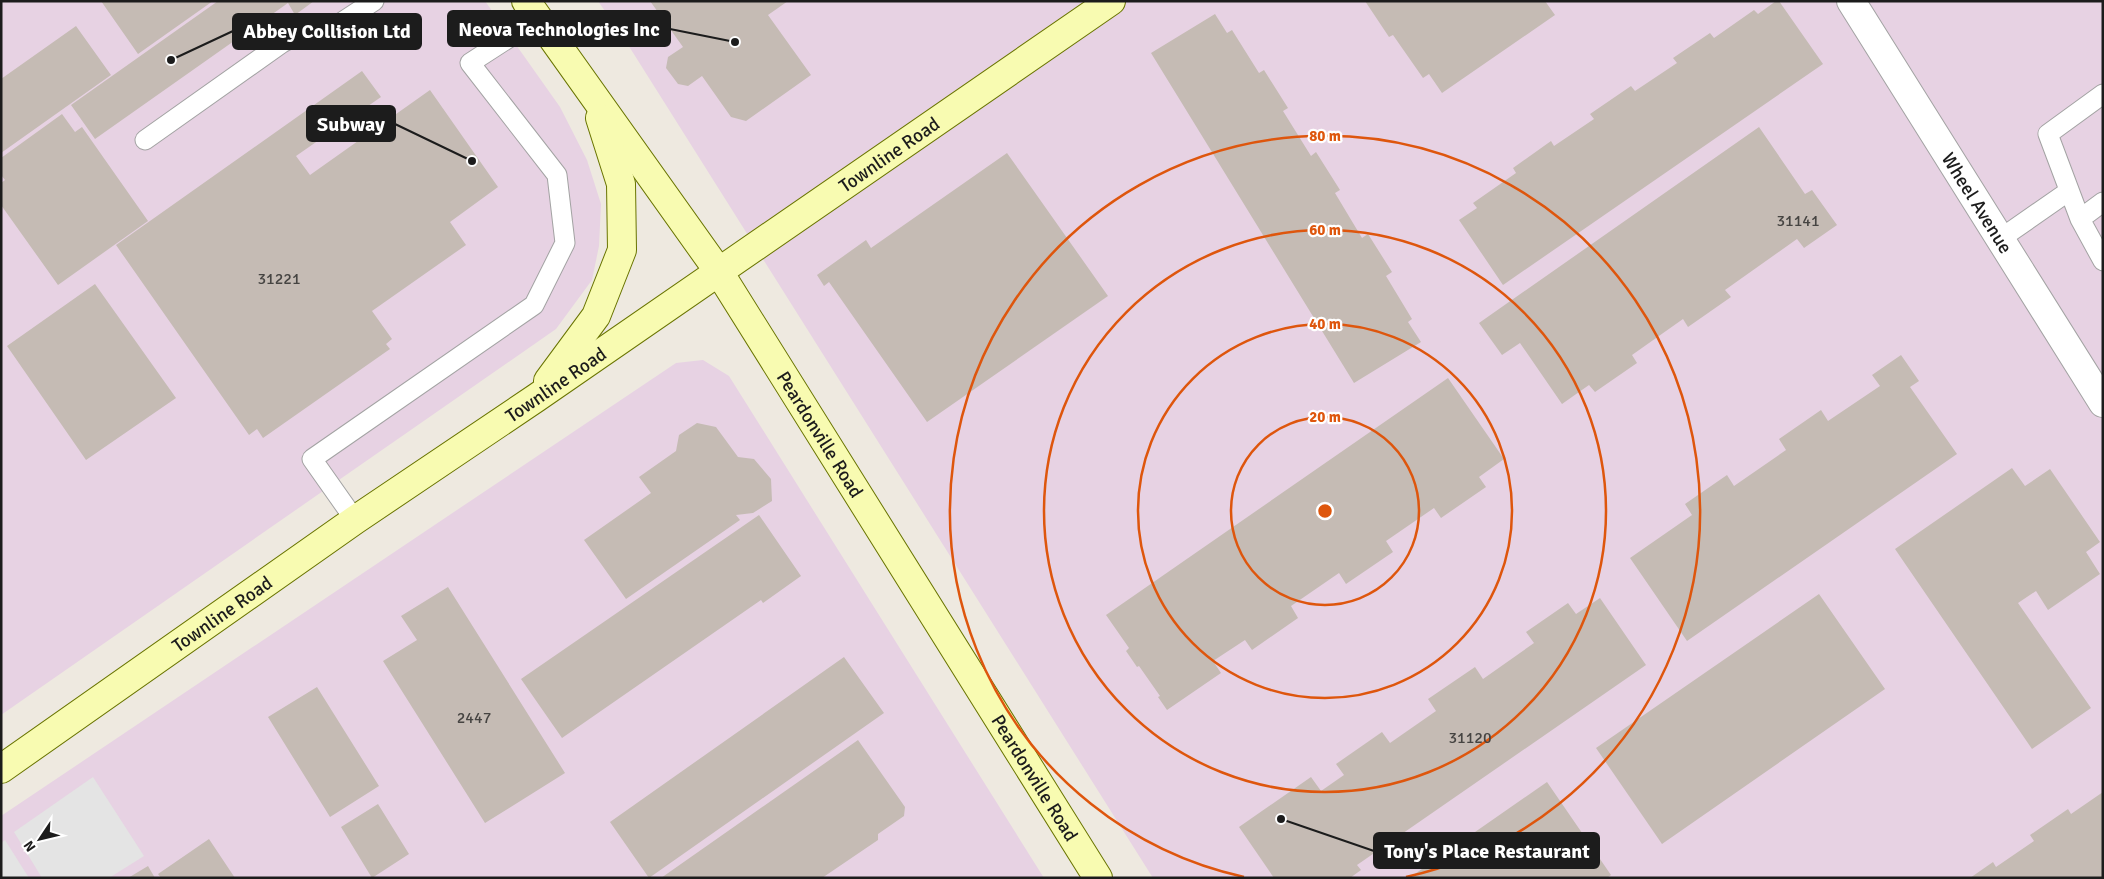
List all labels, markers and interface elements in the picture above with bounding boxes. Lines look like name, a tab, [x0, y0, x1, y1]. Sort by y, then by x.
callout: Neova Technologies Inc	[448, 11, 670, 46]
callout: Abbey Collision Ltd	[233, 14, 421, 49]
text: Neova Technologies Inc	[458, 17, 660, 42]
text: Abbey Collision Ltd	[243, 19, 411, 44]
callout: Subway	[307, 106, 395, 141]
text: Subway	[317, 112, 385, 137]
street label: Townline Road	[835, 112, 945, 198]
text: 80 m	[1309, 127, 1341, 145]
street label: Wheel Avenue	[1936, 148, 2017, 258]
house number: 31141	[1776, 211, 1820, 231]
text: 60 m	[1309, 221, 1341, 239]
house number: 31221	[257, 269, 301, 289]
text: 40 m	[1309, 315, 1341, 333]
street label: Townline Road	[501, 342, 611, 428]
street label: Peardonville Road	[771, 367, 868, 503]
text: 20 m	[1309, 408, 1341, 426]
centre of rings	[1316, 502, 1334, 520]
street label: Townline Road	[168, 571, 277, 658]
house number: 2447	[457, 708, 491, 728]
street label: Peardonville Road	[986, 710, 1083, 846]
house number: 31120	[1448, 728, 1492, 748]
north arrow	[15, 814, 65, 864]
callout: Tony's Place Restaurant	[1374, 833, 1599, 868]
text: N	[20, 837, 40, 855]
text: Tony's Place Restaurant	[1384, 839, 1590, 864]

